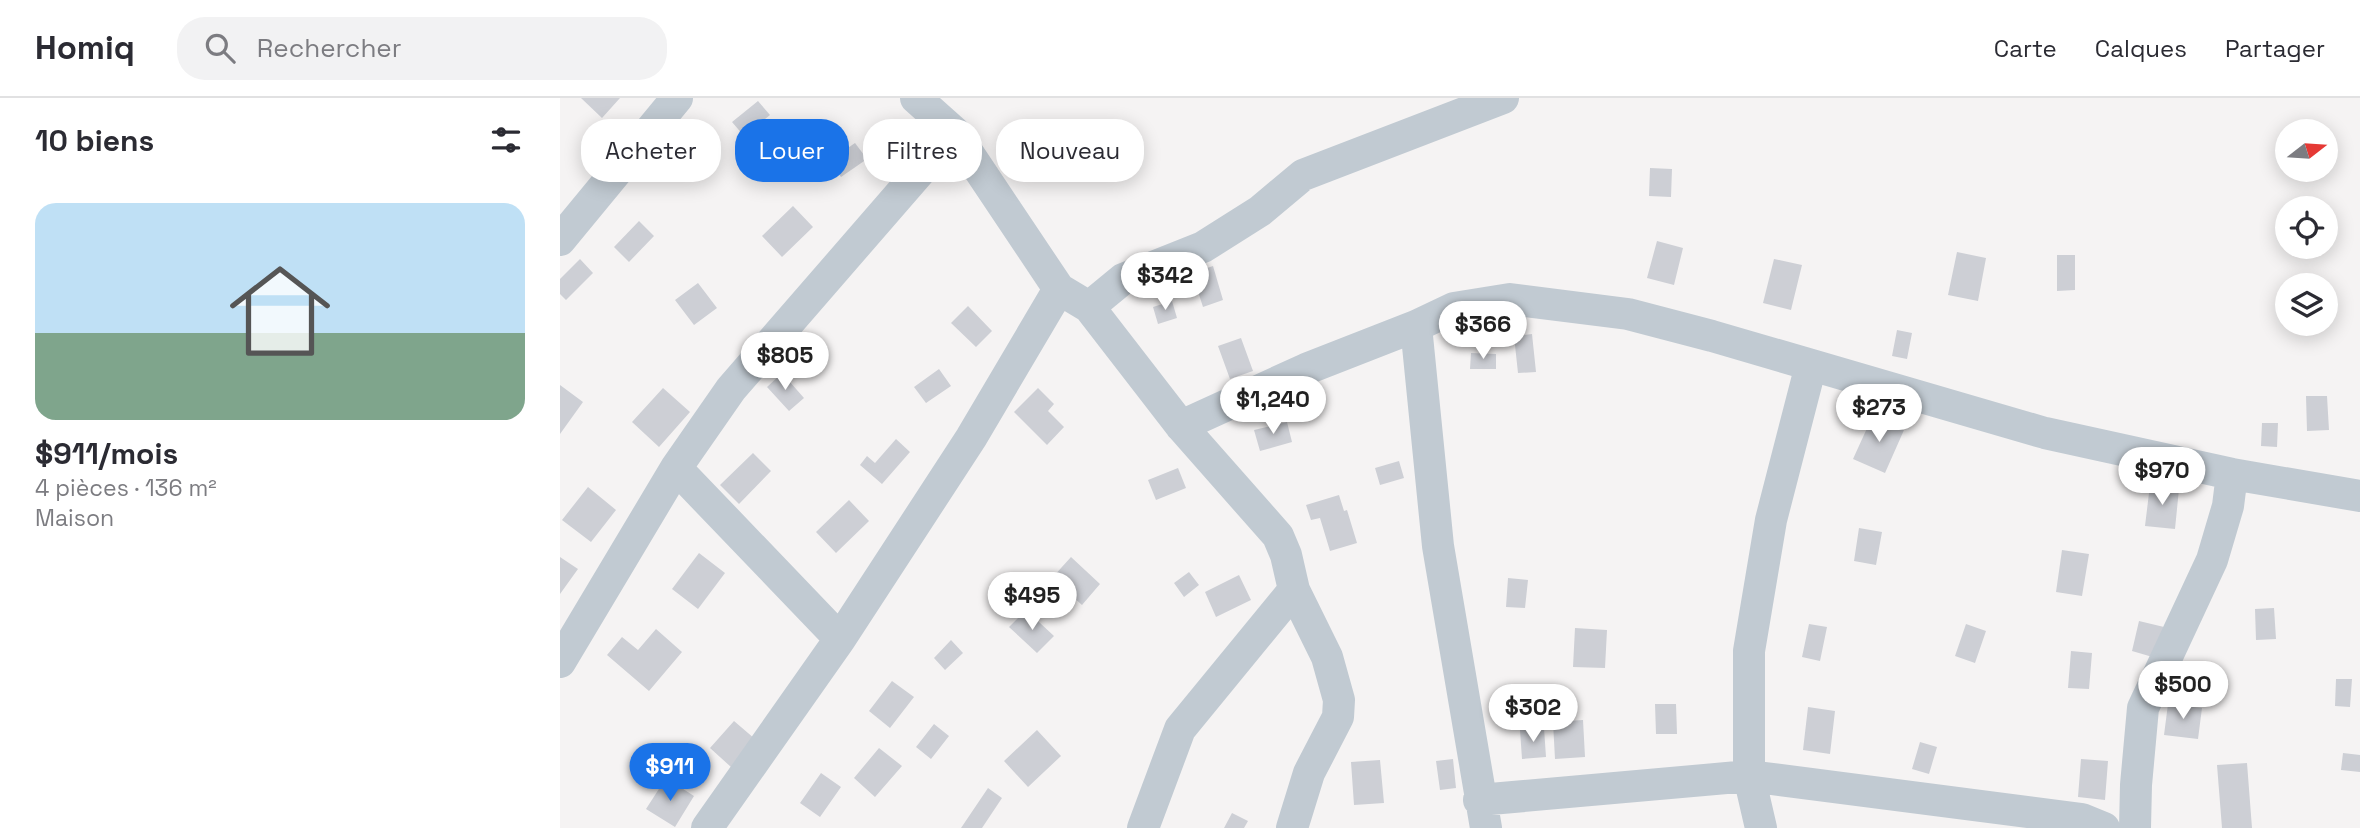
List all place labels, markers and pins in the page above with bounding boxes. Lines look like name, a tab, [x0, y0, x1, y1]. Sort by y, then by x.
pin: $342	[1124, 252, 1206, 312]
pin: $366	[1442, 302, 1524, 361]
pin: $805	[744, 332, 826, 392]
pin: $1,240	[1216, 376, 1330, 436]
pin: $273	[1838, 384, 1920, 444]
pin: $970	[2121, 448, 2203, 507]
pin: $495	[991, 573, 1073, 632]
pin: $500	[2142, 662, 2224, 721]
pin: $302	[1492, 684, 1574, 744]
pin: $911	[629, 744, 711, 803]

